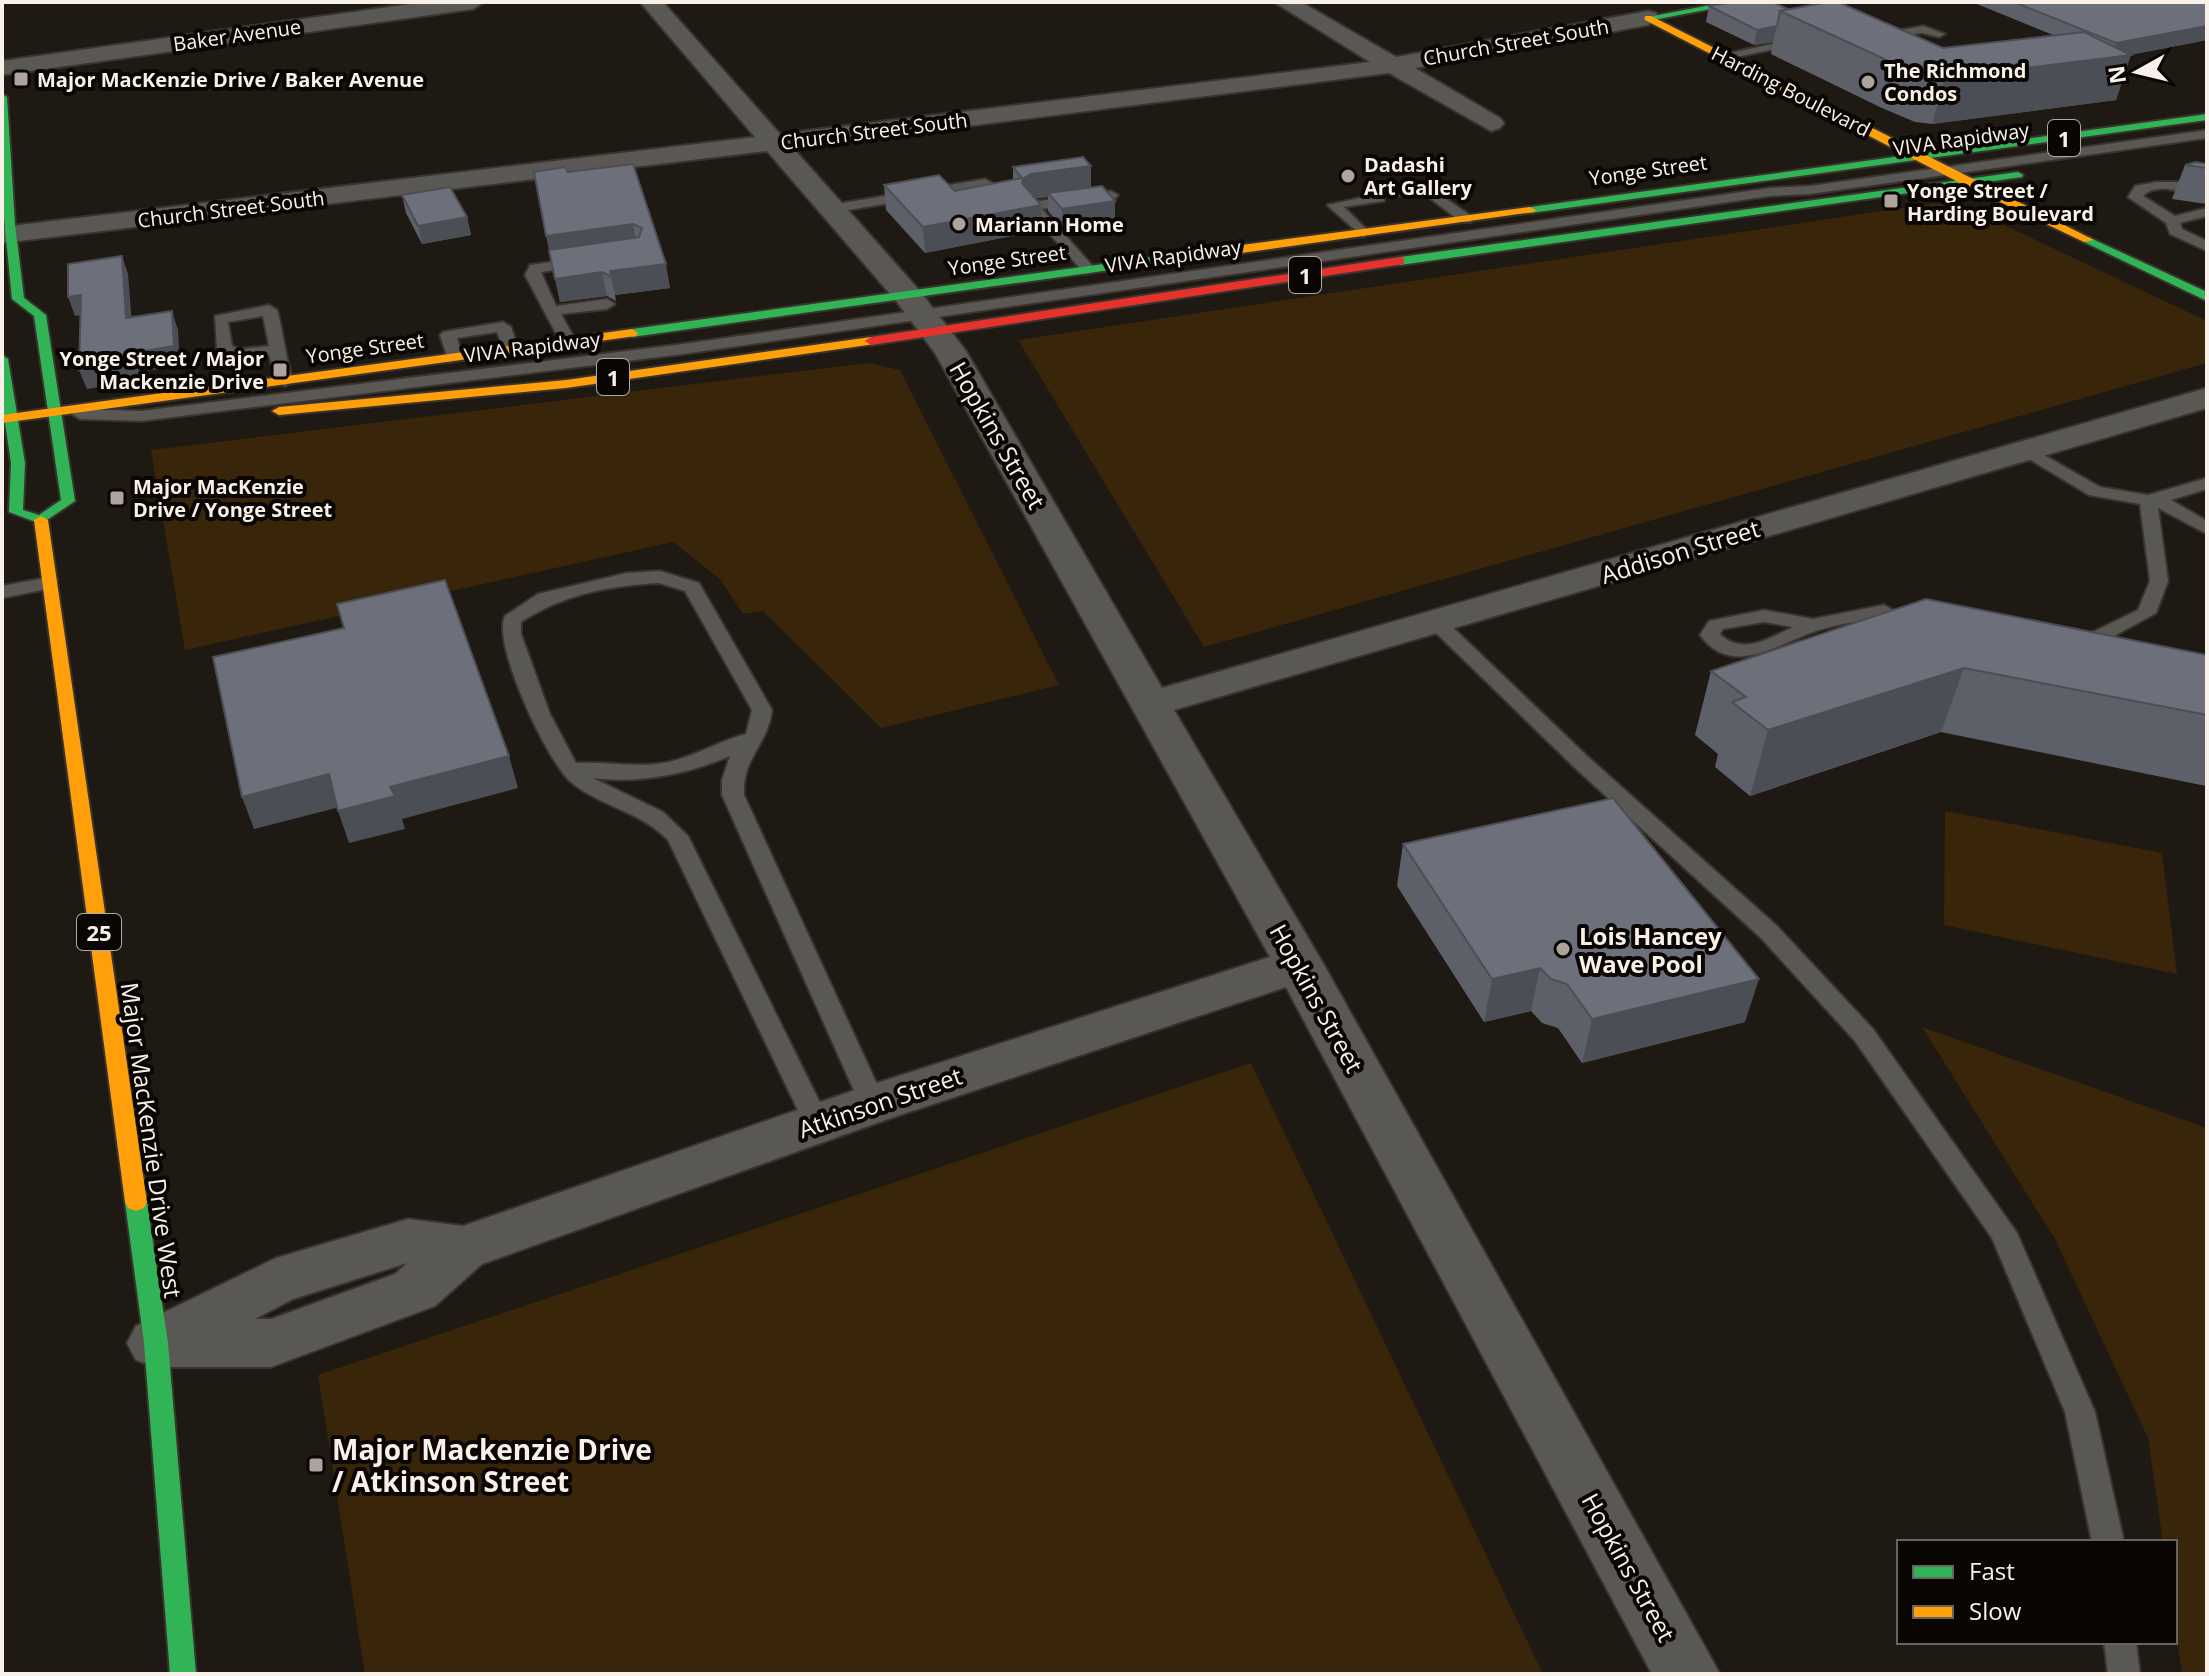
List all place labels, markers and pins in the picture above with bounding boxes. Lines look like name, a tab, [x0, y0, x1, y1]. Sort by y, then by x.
place label: The Richmond Condos	[1884, 57, 2026, 107]
place label: Major MacKenzie Drive / Baker Avenue	[37, 66, 424, 93]
marker: Major MacKenzie Drive / Baker Avenue	[12, 70, 30, 88]
marker: The Richmond Condos	[1859, 73, 1877, 91]
place label: Dadashi Art Gallery	[1364, 151, 1472, 201]
marker: Dadashi Art Gallery	[1339, 167, 1357, 185]
place label: Yonge Street / Harding Boulevard	[1907, 177, 2094, 227]
marker: Yonge Street / Harding Boulevard	[1882, 192, 1900, 210]
place label: Mariann Home	[975, 211, 1124, 238]
marker: Mariann Home	[950, 215, 968, 233]
place label: Yonge Street / Major Mackenzie Drive	[59, 345, 264, 395]
marker: Yonge Street / Major Mackenzie Drive	[271, 361, 289, 379]
place label: Major MacKenzie Drive / Yonge Street	[133, 473, 333, 523]
marker: Major MacKenzie Drive / Yonge Street	[108, 489, 126, 507]
place label: Lois Hancey Wave Pool	[1579, 919, 1722, 980]
marker: Lois Hancey Wave Pool	[1554, 940, 1572, 958]
place label: Major Mackenzie Drive / Atkinson Street	[332, 1430, 652, 1500]
marker: Major Mackenzie Drive / Atkinson Street	[307, 1456, 325, 1474]

